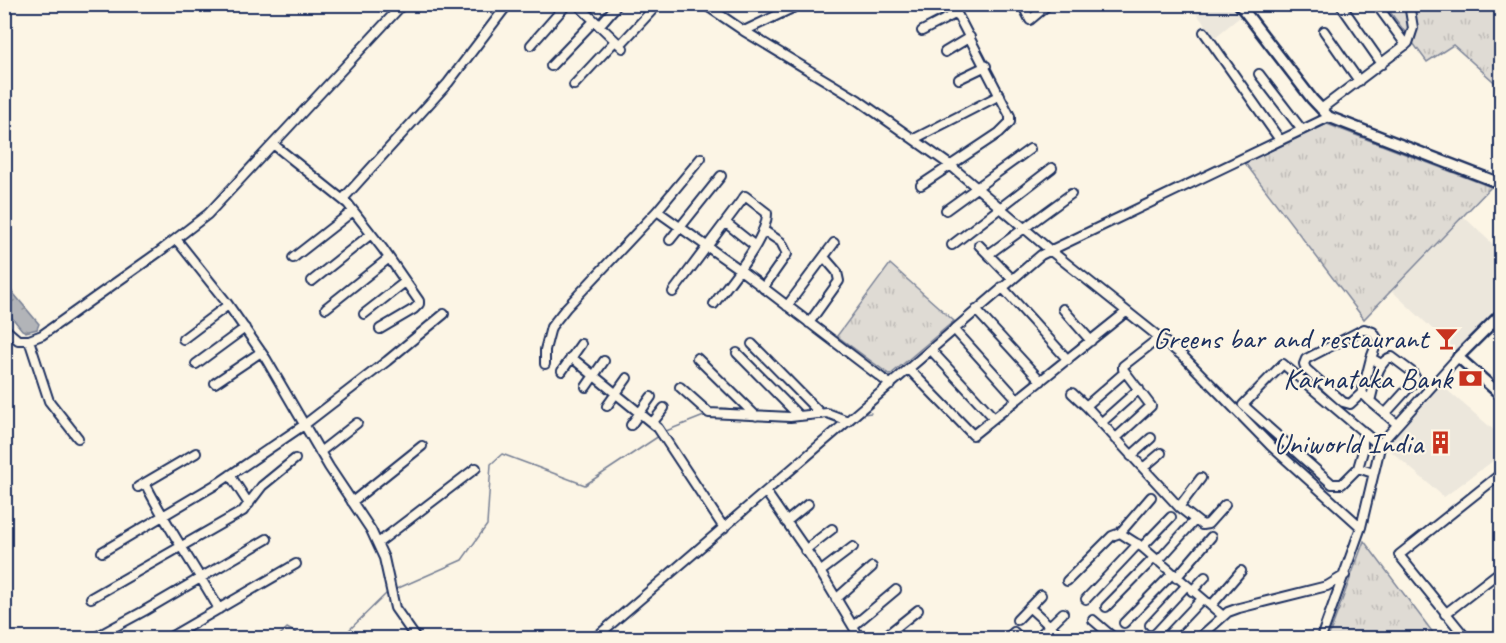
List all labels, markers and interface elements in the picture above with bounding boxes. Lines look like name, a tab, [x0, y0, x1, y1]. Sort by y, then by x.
place label: Greens bar and restaurant	[1153, 319, 1431, 357]
bar icon: Greens bar and restaurant	[1433, 325, 1459, 351]
place label: Karnataka Bank	[1283, 359, 1454, 397]
bank icon: Karnataka Bank	[1457, 365, 1483, 391]
place label: Uniworld India	[1273, 424, 1425, 462]
building icon: Uniworld India	[1428, 430, 1454, 456]

